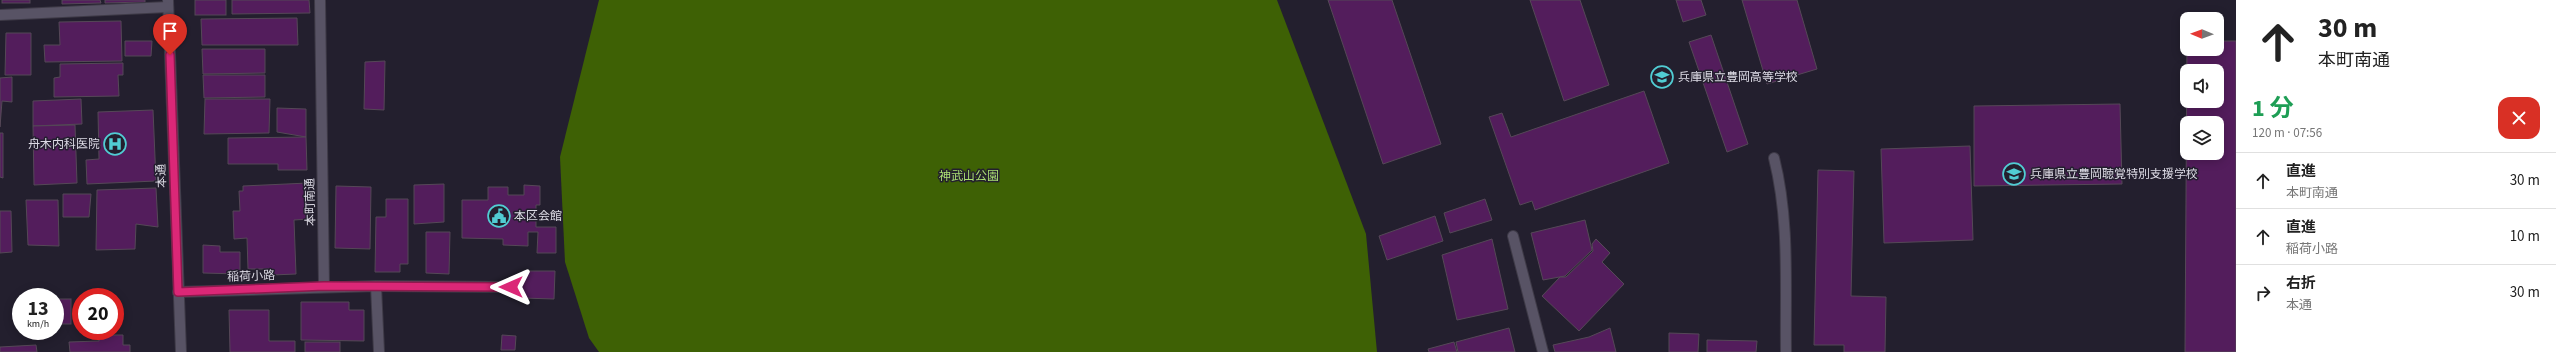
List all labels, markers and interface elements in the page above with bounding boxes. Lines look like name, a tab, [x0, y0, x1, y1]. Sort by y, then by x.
text: 30 m	[2318, 8, 2377, 48]
north arrow	[2180, 12, 2224, 56]
map controls	[2180, 12, 2224, 160]
pin	[153, 14, 187, 55]
icon: ahead	[2252, 16, 2304, 68]
icon: arrive	[159, 20, 181, 42]
text: 本町南通	[2318, 48, 2390, 73]
school or university icon: 兵庫県立豊岡高等学校	[1649, 64, 1675, 90]
button: sound	[2180, 64, 2224, 108]
place label: 兵庫県立豊岡高等学校	[1678, 69, 1798, 86]
text: 1 分	[2252, 91, 2293, 126]
button: close	[2498, 97, 2540, 139]
button: layers	[2180, 116, 2224, 160]
text: 120 m · 07:56	[2252, 124, 2322, 142]
hospital icon: 舟木内科医院	[102, 131, 128, 157]
place label: 舟木内科医院	[28, 136, 100, 153]
school or university icon: 兵庫県立豊岡聴覚特別支援学校	[2001, 161, 2027, 187]
text: 直進	[2286, 161, 2316, 182]
street label: 本通	[153, 164, 170, 188]
place label: 兵庫県立豊岡聴覚特別支援学校	[2030, 166, 2198, 183]
park label: 神武山公園	[939, 168, 999, 185]
icon: ahead	[2252, 170, 2274, 192]
text: 30 m	[2510, 170, 2540, 191]
street label: 本町南通	[302, 178, 319, 226]
text: 本町南通	[2286, 184, 2338, 202]
public building icon: 本区会館	[486, 203, 512, 229]
place label: 本区会館	[514, 208, 562, 225]
text: 直進	[2286, 217, 2316, 238]
icon: ahead	[2252, 226, 2274, 248]
text: 10 m	[2510, 226, 2540, 247]
text: 稲荷小路	[2286, 240, 2338, 258]
position arrow	[490, 266, 532, 308]
street label: 稲荷小路	[227, 267, 275, 286]
text: 右折	[2286, 273, 2316, 294]
icon: right	[2252, 282, 2274, 304]
text: 30 m	[2510, 282, 2540, 303]
speed limit sign: 20	[72, 288, 124, 340]
text: 13	[27, 295, 49, 323]
text: 本通	[2286, 296, 2312, 314]
text: km/h	[27, 317, 49, 331]

